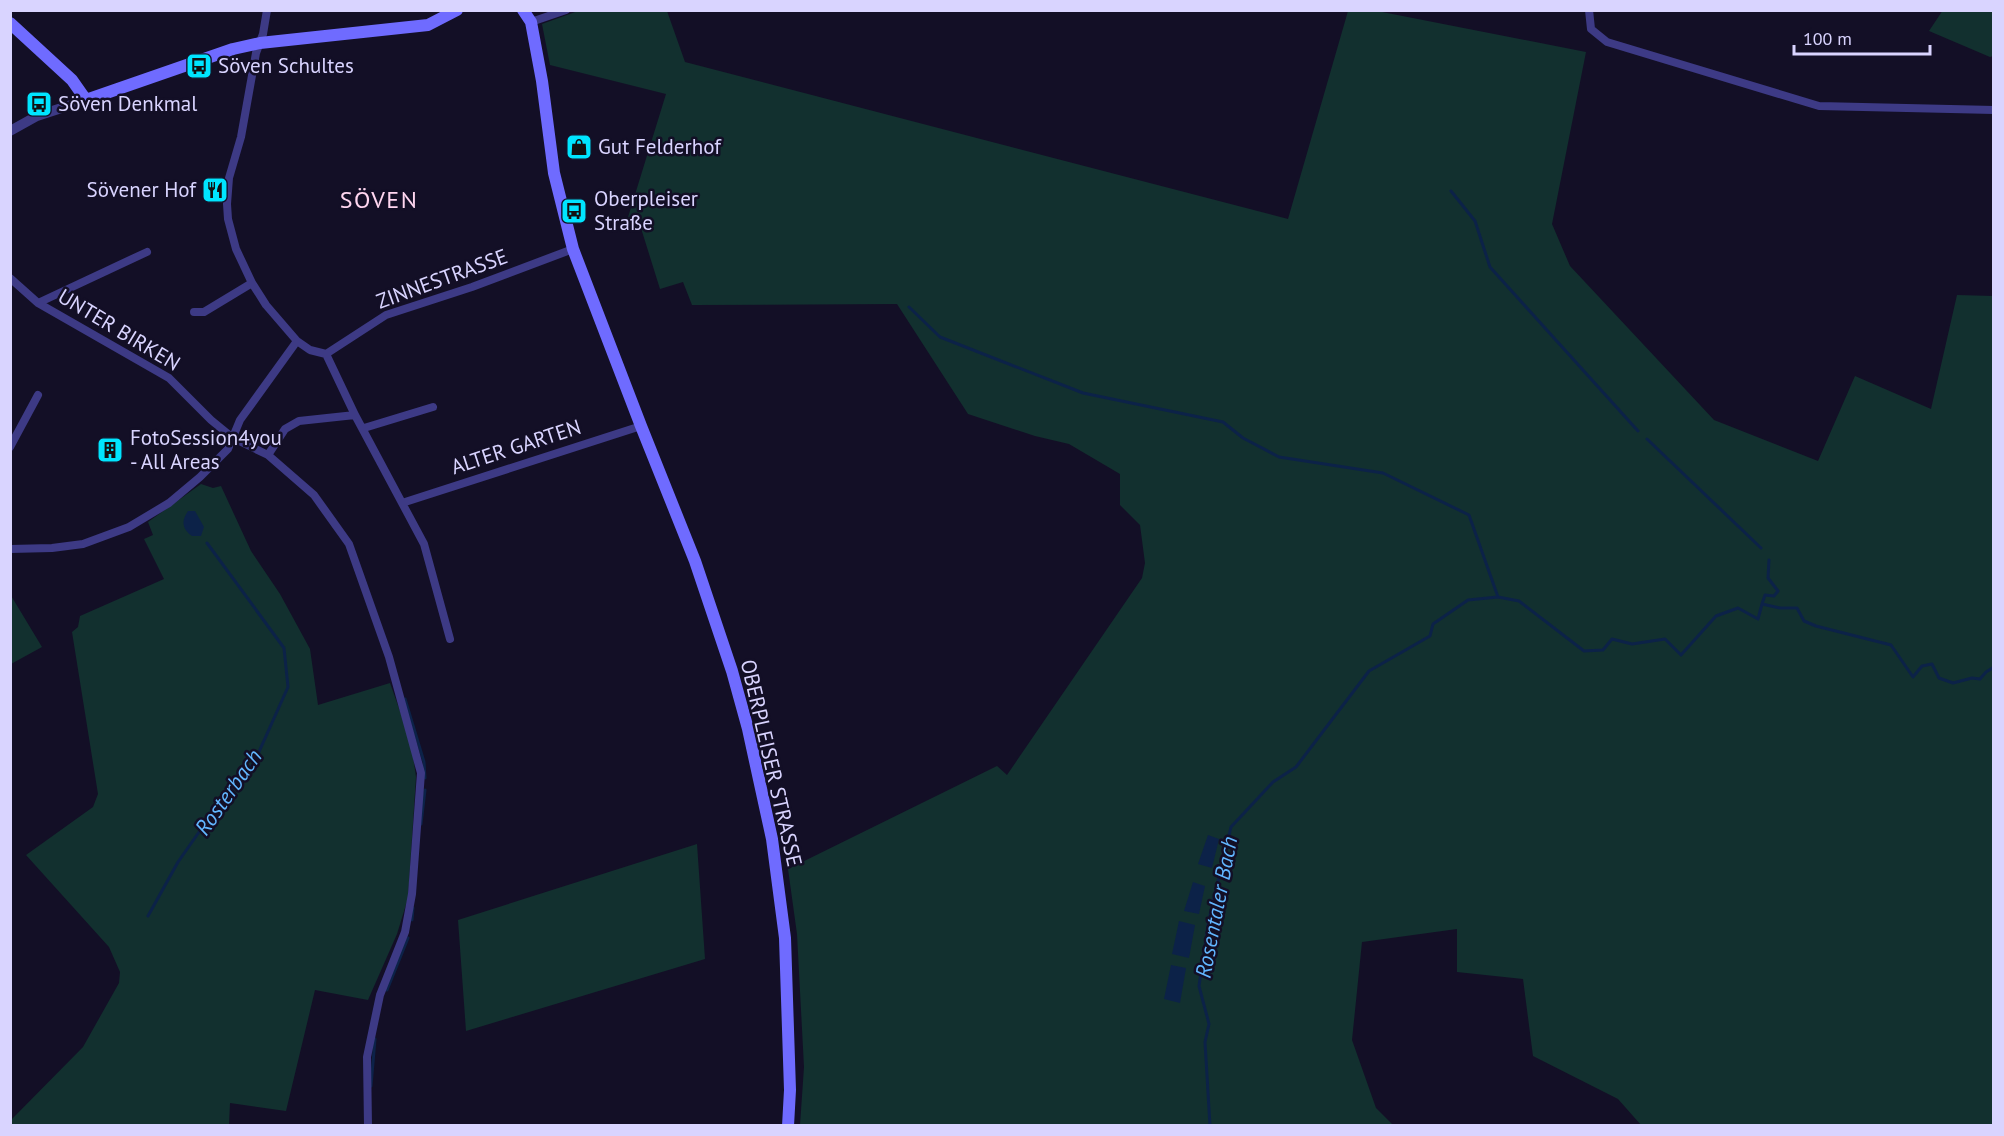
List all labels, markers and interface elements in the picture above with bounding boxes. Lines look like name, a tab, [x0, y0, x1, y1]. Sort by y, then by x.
scale bar	[1794, 18, 1930, 56]
text: 100 m	[1803, 27, 1852, 50]
bus stop icon: Söven Schultes	[184, 51, 214, 81]
place label: Söven Schultes	[218, 52, 354, 79]
bus stop icon: Söven Denkmal	[24, 89, 54, 119]
place label: Söven Denkmal	[58, 90, 197, 117]
shop icon: Gut Felderhof	[564, 132, 594, 162]
place label: Gut Felderhof	[598, 133, 722, 160]
restaurant icon: Sövener Hof	[200, 175, 230, 205]
place label: Sövener Hof	[87, 176, 197, 203]
district label: SÖVEN	[340, 184, 418, 215]
place label: Oberpleiser Straße	[594, 185, 698, 236]
bus stop icon: Oberpleiser Straße	[559, 196, 589, 226]
street label: ZINNESTRASSE	[373, 242, 511, 315]
street label: UNTER BIRKEN	[53, 282, 185, 377]
street label: ALTER GARTEN	[447, 413, 584, 480]
place label: FotoSession4you - All Areas	[130, 424, 282, 475]
building icon: FotoSession4you - All Areas	[95, 435, 125, 465]
street label: OBERPLEISER STRASSE	[735, 657, 808, 869]
water label: Rosterbach	[188, 744, 268, 840]
water label: Rosentaler Bach	[1189, 834, 1243, 980]

